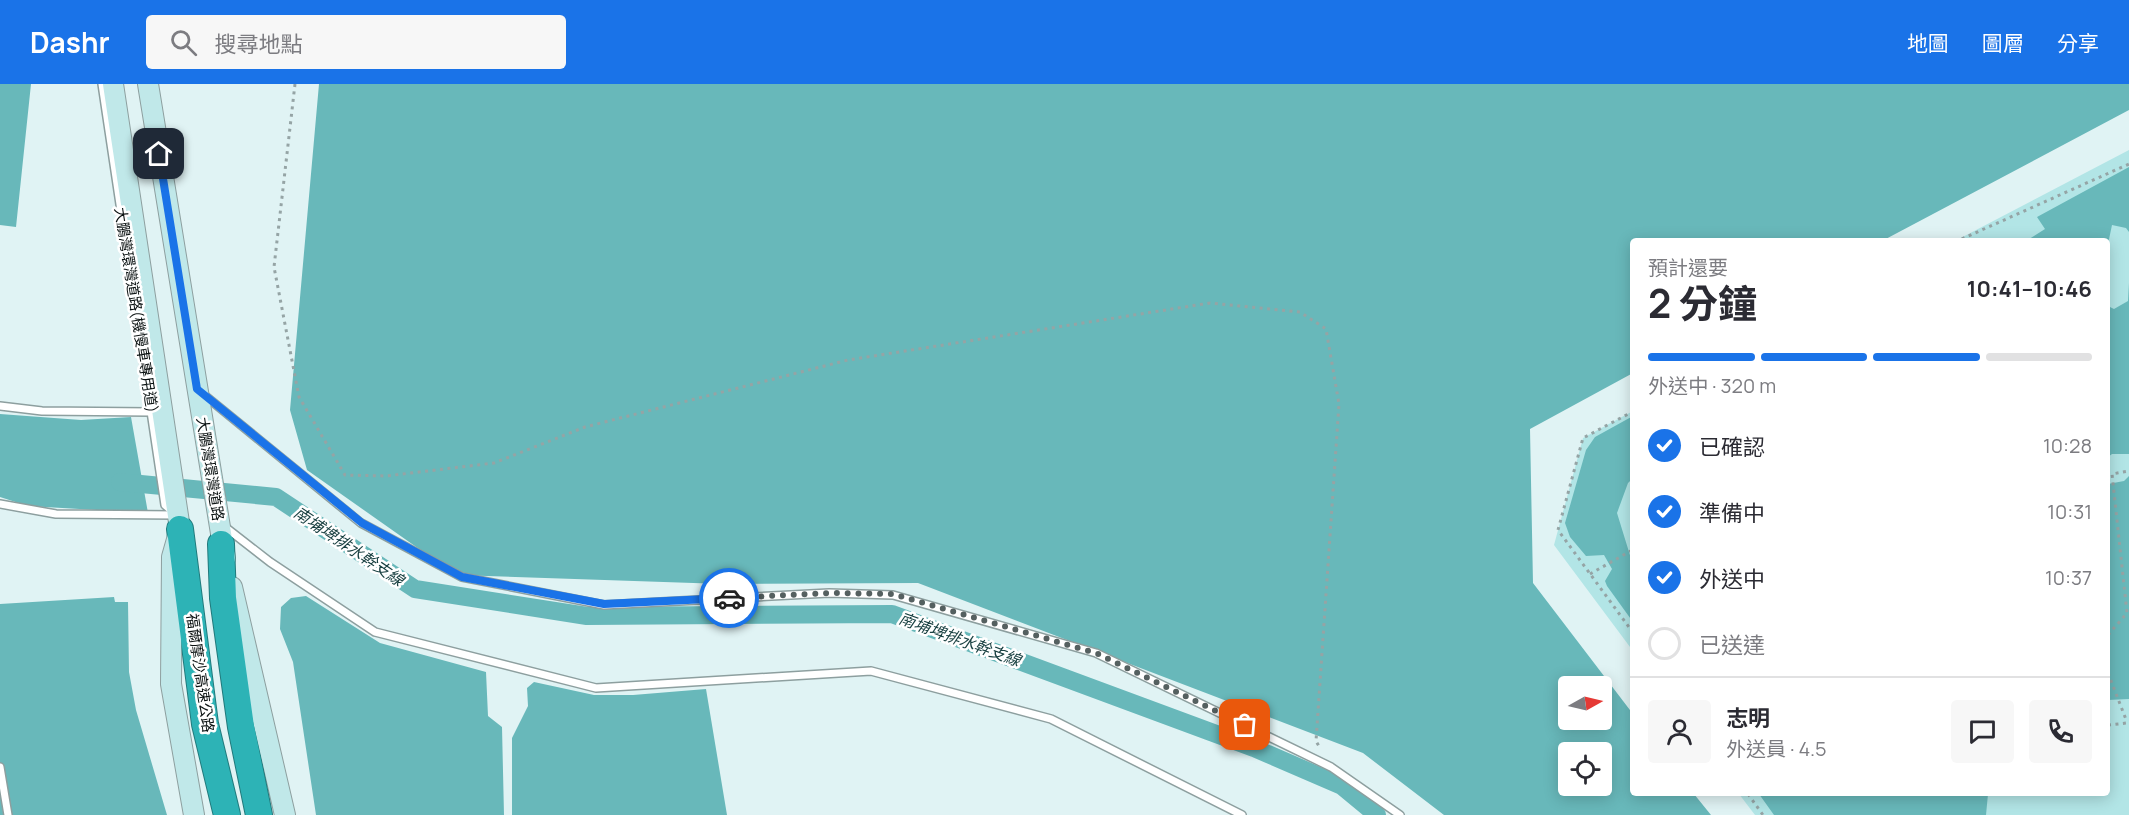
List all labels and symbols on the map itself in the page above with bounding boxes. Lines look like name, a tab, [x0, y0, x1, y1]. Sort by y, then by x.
pin	[133, 128, 184, 179]
street label: 大鵬灣環灣道路(機慢車專用道)	[110, 206, 163, 414]
street label: 大鵬灣環灣道路	[192, 415, 229, 522]
water label: 南埔埤排水幹支線	[290, 501, 410, 592]
courier	[699, 568, 759, 628]
water label: 南埔埤排水幹支線	[896, 607, 1026, 672]
street label: 福爾摩沙高速公路	[182, 612, 219, 734]
north arrow	[1558, 676, 1612, 730]
pin	[1219, 699, 1270, 750]

